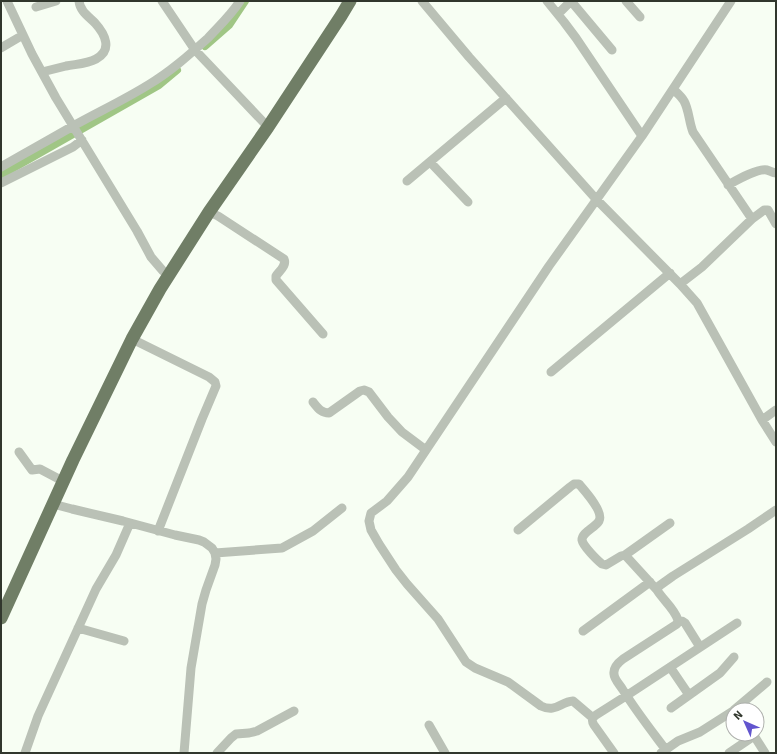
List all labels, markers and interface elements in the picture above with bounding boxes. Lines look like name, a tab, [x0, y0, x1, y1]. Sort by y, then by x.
north arrow	[725, 702, 765, 742]
text: N	[731, 708, 746, 723]

